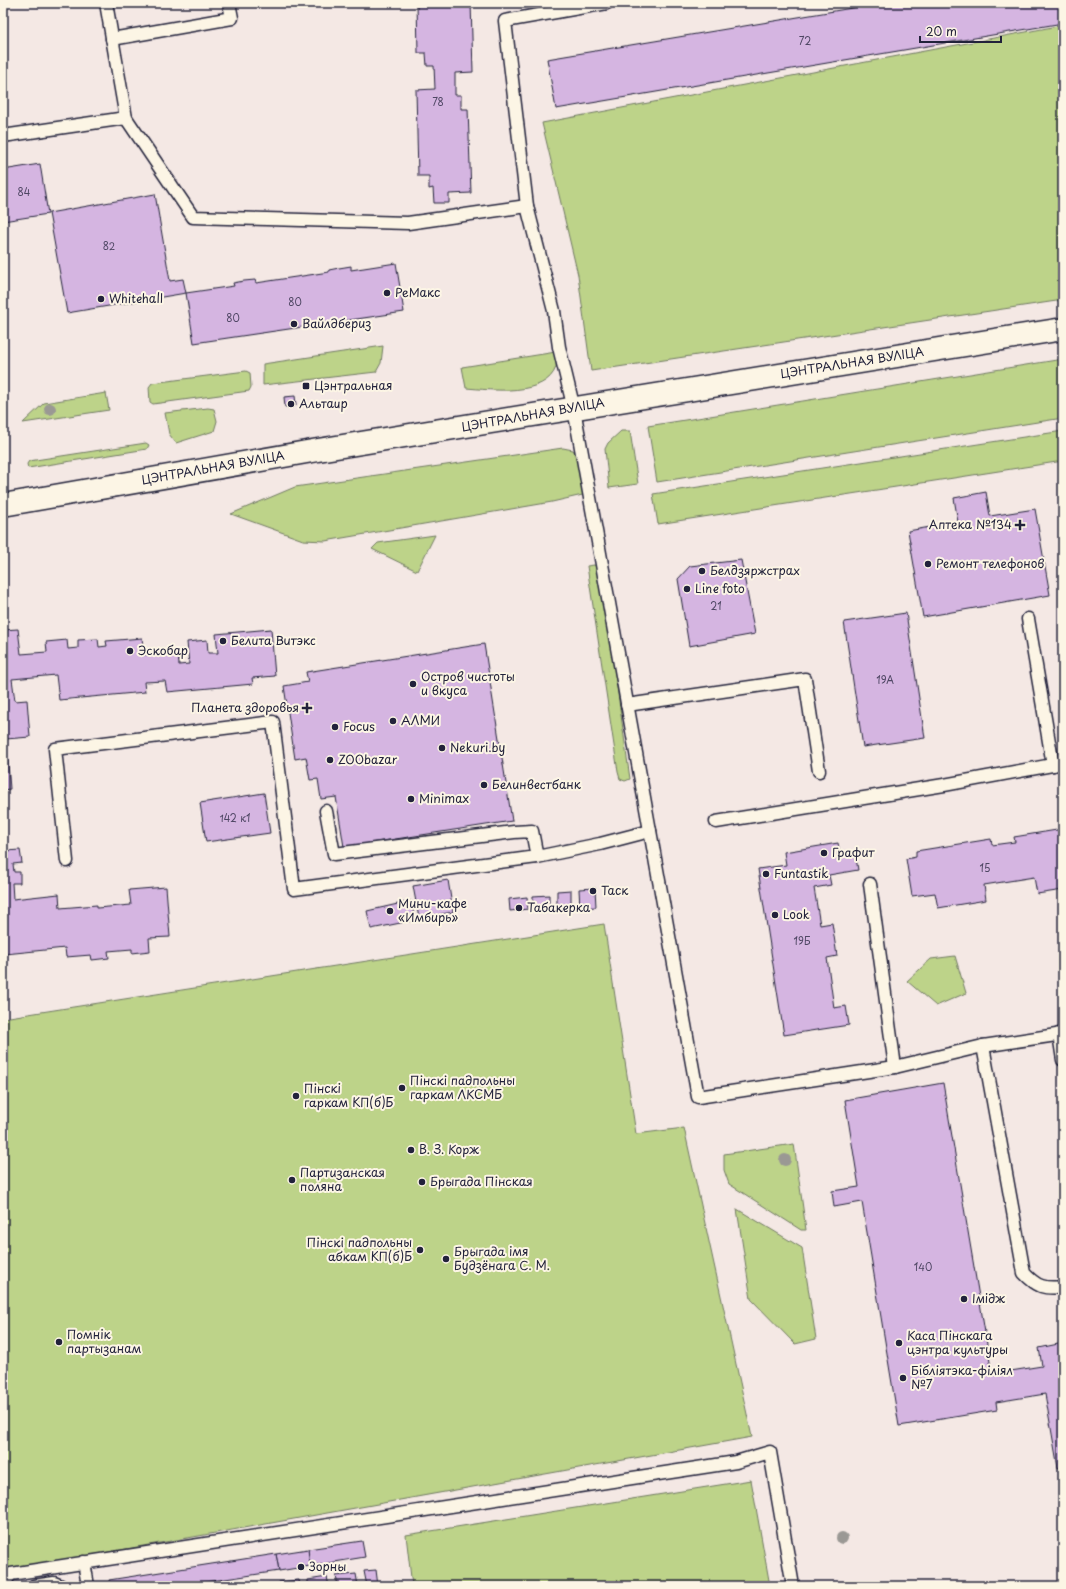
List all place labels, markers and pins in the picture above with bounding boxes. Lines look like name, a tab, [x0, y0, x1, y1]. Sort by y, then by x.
place label: РеМакс	[395, 283, 440, 301]
marker: РеМакс	[382, 288, 392, 298]
place label: Whitehall	[109, 289, 163, 307]
marker: Whitehall	[96, 294, 106, 304]
place label: Вайлдбериз	[302, 314, 371, 332]
marker: Вайлдбериз	[289, 319, 299, 329]
place label: Цэнтральная	[314, 376, 392, 394]
marker: Цэнтральная	[301, 381, 311, 391]
place label: Альтаир	[299, 394, 348, 412]
marker: Альтаир	[286, 399, 296, 409]
place label: Аптека №134	[929, 515, 1012, 533]
marker: Аптека №134	[1015, 520, 1025, 530]
place label: Ремонт телефонов	[936, 554, 1044, 572]
marker: Ремонт телефонов	[923, 559, 933, 569]
place label: Белдзяржстрах	[710, 561, 800, 579]
marker: Белдзяржстрах	[697, 566, 707, 576]
place label: Line foto	[695, 579, 745, 597]
marker: Line foto	[682, 584, 692, 594]
place label: Белита Витэкс	[231, 631, 316, 649]
marker: Белита Витэкс	[218, 636, 228, 646]
place label: Эскобар	[138, 641, 188, 659]
marker: Эскобар	[125, 646, 135, 656]
place label: Остров чистоты и вкуса	[421, 667, 515, 699]
marker: Остров чистоты и вкуса	[408, 679, 418, 689]
place label: Планета здоровья	[191, 698, 299, 716]
marker: Планета здоровья	[302, 703, 312, 713]
place label: АЛМИ	[401, 711, 440, 729]
marker: АЛМИ	[388, 716, 398, 726]
place label: Focus	[343, 717, 375, 735]
marker: Focus	[330, 722, 340, 732]
place label: Nekuri.by	[450, 738, 506, 756]
marker: Nekuri.by	[437, 743, 447, 753]
place label: ZOObazar	[338, 750, 398, 768]
marker: ZOObazar	[325, 755, 335, 765]
place label: Белинвестбанк	[492, 775, 582, 793]
marker: Белинвестбанк	[479, 780, 489, 790]
place label: Minimax	[419, 789, 469, 807]
marker: Minimax	[406, 794, 416, 804]
place label: Графит	[832, 843, 876, 861]
marker: Графит	[819, 848, 829, 858]
place label: Funtastik	[774, 864, 829, 882]
marker: Funtastik	[761, 869, 771, 879]
place label: Таск	[601, 881, 629, 899]
marker: Таск	[588, 886, 598, 896]
place label: Мини-кафе «Имбирь»	[398, 894, 467, 926]
place label: Табакерка	[527, 898, 591, 916]
marker: Табакерка	[514, 903, 524, 913]
place label: Look	[783, 905, 810, 923]
marker: Мини-кафе «Имбирь»	[385, 906, 395, 916]
marker: Look	[770, 910, 780, 920]
place label: Пінскі падпольны гаркам ЛКСМБ	[410, 1071, 515, 1103]
place label: Пінскі гаркам КП(б)Б	[304, 1079, 394, 1111]
marker: Пінскі падпольны гаркам ЛКСМБ	[397, 1083, 407, 1093]
marker: Пінскі гаркам КП(б)Б	[291, 1091, 301, 1101]
place label: В. З. Корж	[419, 1140, 479, 1158]
marker: В. З. Корж	[406, 1145, 416, 1155]
place label: Партизанская поляна	[300, 1163, 385, 1195]
place label: Брыгада Пінская	[430, 1172, 533, 1190]
marker: Партизанская поляна	[287, 1175, 297, 1185]
marker: Брыгада Пінская	[417, 1177, 427, 1187]
place label: Пінскі падпольны абкам КП(б)Б	[307, 1233, 412, 1265]
place label: Брыгада імя Будзёнага С. М.	[454, 1242, 550, 1274]
marker: Пінскі падпольны абкам КП(б)Б	[415, 1245, 425, 1255]
marker: Брыгада імя Будзёнага С. М.	[441, 1254, 451, 1264]
place label: Імідж	[972, 1289, 1005, 1307]
marker: Імідж	[959, 1294, 969, 1304]
place label: Помнік партызанам	[67, 1325, 142, 1357]
place label: Каса Пінскага цэнтра культуры	[907, 1326, 1008, 1358]
marker: Помнік партызанам	[54, 1337, 64, 1347]
marker: Каса Пінскага цэнтра культуры	[894, 1338, 904, 1348]
place label: Бібліятэка-філіял №7	[911, 1361, 1013, 1393]
marker: Бібліятэка-філіял №7	[898, 1373, 908, 1383]
place label: Зорны	[309, 1557, 346, 1575]
marker: Зорны	[296, 1562, 306, 1572]

